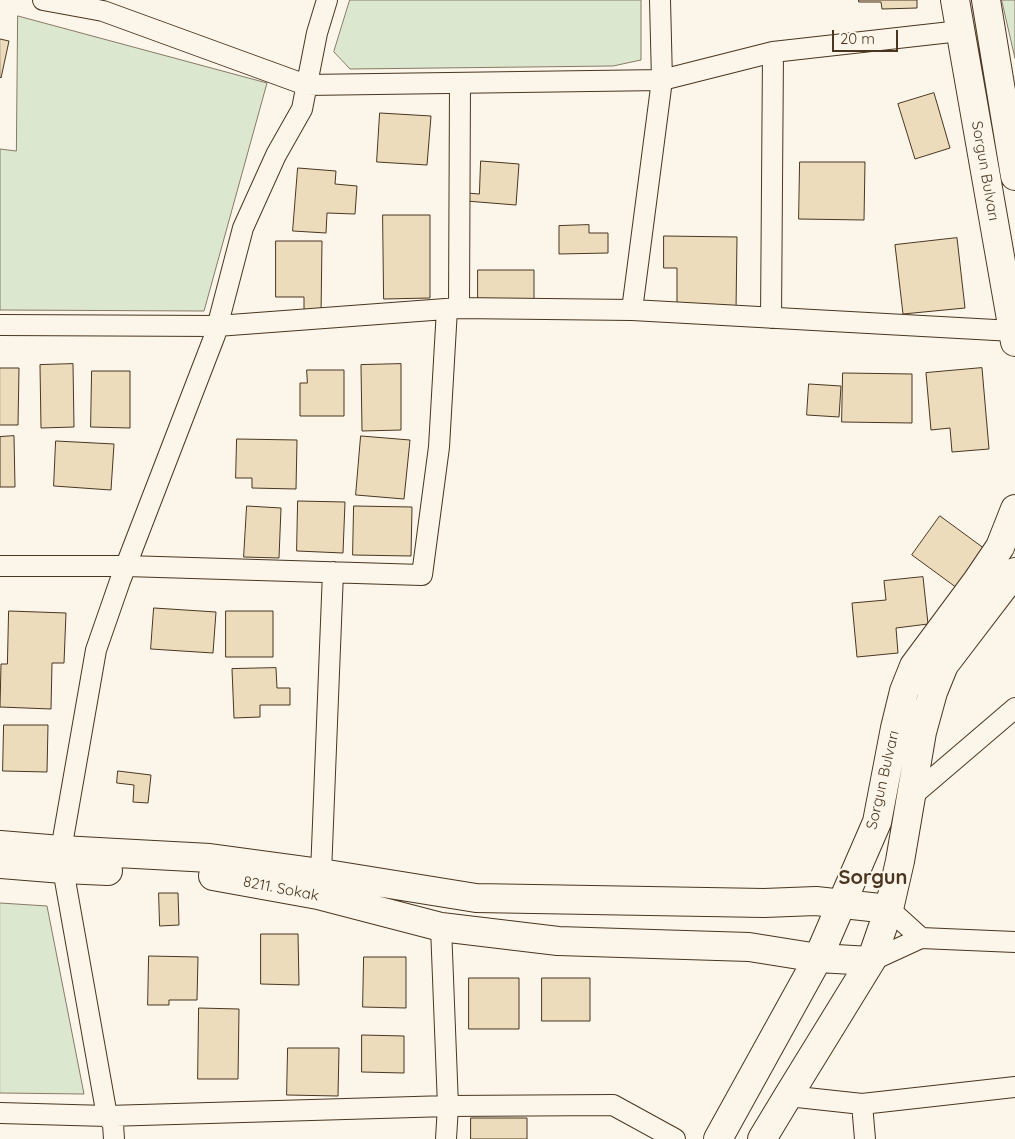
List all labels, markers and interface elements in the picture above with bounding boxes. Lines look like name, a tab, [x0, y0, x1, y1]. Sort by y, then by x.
scale bar	[835, 20, 901, 52]
text: 20 m	[840, 29, 875, 48]
street label: Sorgun Bulvarı	[967, 120, 1003, 222]
street label: Sorgun Bulvarı	[863, 729, 903, 831]
district label: Sorgun	[838, 866, 908, 890]
street label: 8211. Sokak	[242, 873, 320, 905]

